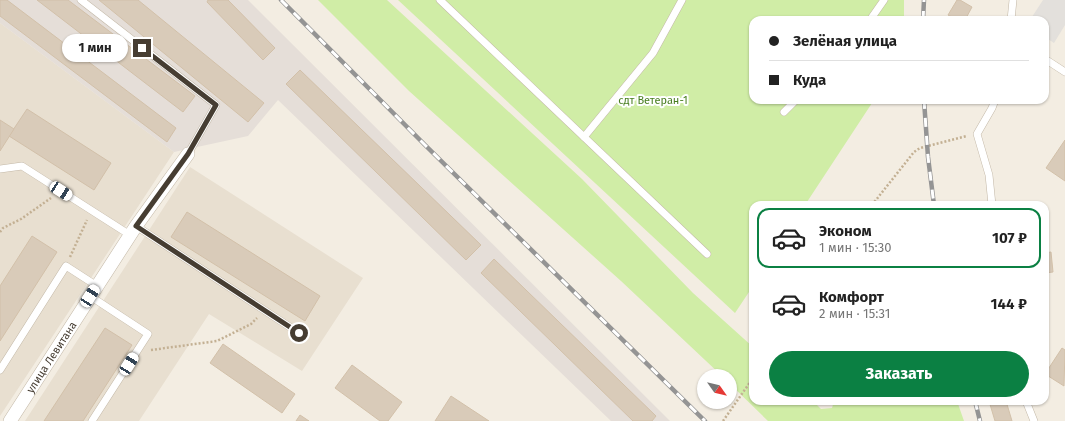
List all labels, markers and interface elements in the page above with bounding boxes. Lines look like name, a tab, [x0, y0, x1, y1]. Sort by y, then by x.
text: Зелёная улица	[793, 32, 897, 50]
callout: 1 мин	[62, 34, 128, 62]
route end	[133, 39, 151, 57]
text: 1 мин	[78, 40, 112, 55]
text: Куда	[793, 71, 826, 89]
park label: сдт Ветеран-1	[618, 94, 688, 107]
car	[48, 179, 74, 203]
icon: car	[771, 220, 807, 256]
text: Эконом	[819, 222, 872, 240]
text: 107 ₽	[992, 229, 1027, 247]
text: 1 мин · 15:30	[819, 240, 891, 255]
car	[78, 283, 102, 309]
icon: car	[771, 286, 807, 322]
text: Комфорт	[819, 288, 884, 306]
text: 144 ₽	[991, 295, 1027, 313]
text: 2 мин · 15:31	[819, 306, 890, 321]
street label: улица Левитана	[24, 319, 80, 396]
route start	[290, 324, 308, 342]
car	[118, 351, 140, 377]
button: Заказать	[769, 351, 1029, 397]
north arrow	[697, 369, 737, 409]
map controls	[697, 369, 737, 409]

